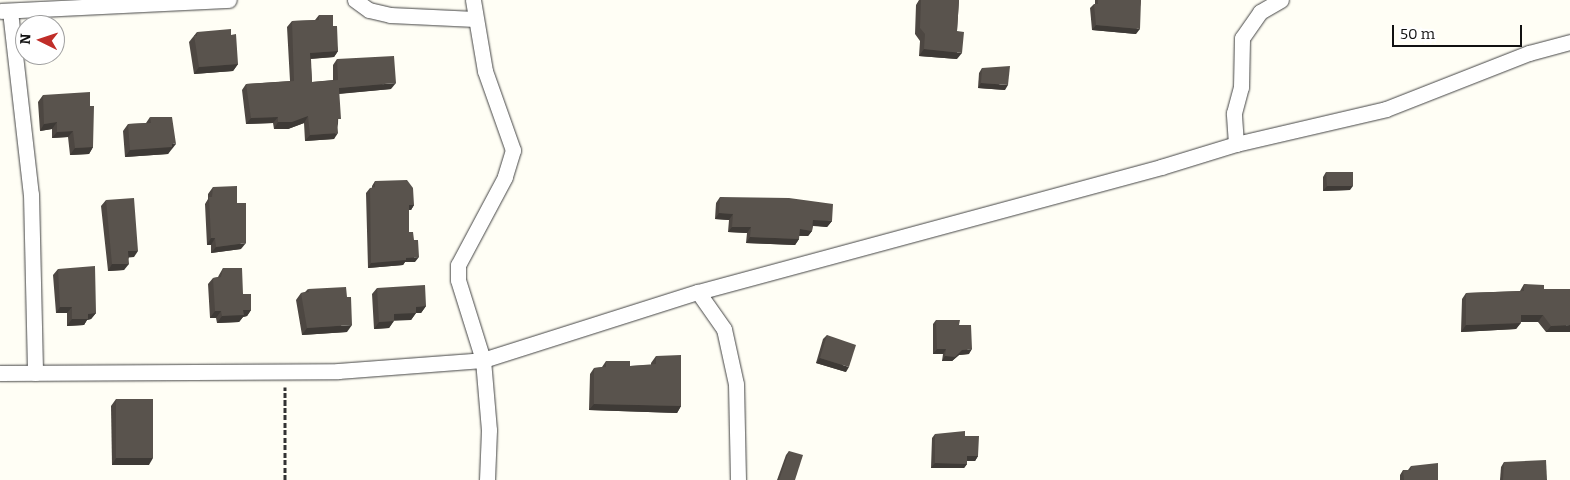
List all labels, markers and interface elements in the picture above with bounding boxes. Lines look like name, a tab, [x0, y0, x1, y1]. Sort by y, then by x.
north arrow	[15, 15, 65, 65]
scale bar	[1395, 15, 1525, 47]
text: 50 m	[1400, 25, 1435, 43]
text: N	[17, 33, 34, 45]

